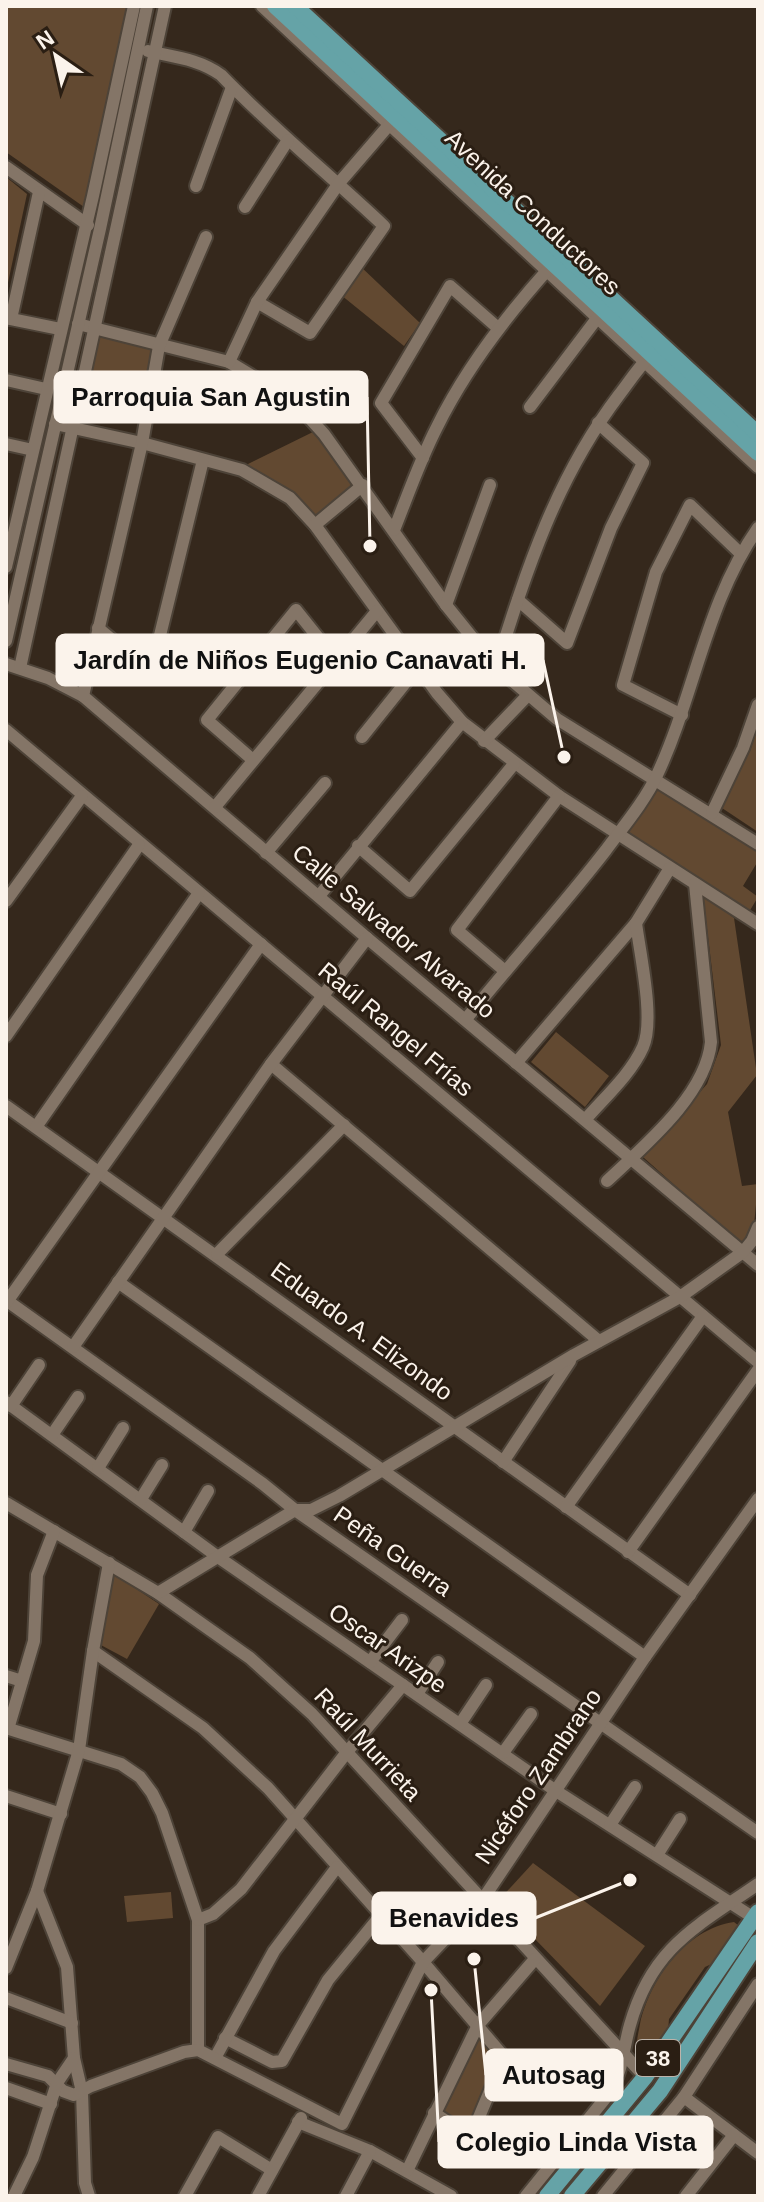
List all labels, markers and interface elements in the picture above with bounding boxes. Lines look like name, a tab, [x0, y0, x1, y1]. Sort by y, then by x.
north arrow	[16, 16, 96, 96]
text: N	[32, 25, 59, 55]
street label: Avenida Conductores	[440, 124, 626, 300]
callout: Parroquia San Agustin	[55, 372, 367, 422]
text: Parroquia San Agustin	[71, 382, 351, 412]
callout: Jardín de Niños Eugenio Canavati H.	[57, 635, 543, 685]
text: Jardín de Niños Eugenio Canavati H.	[73, 645, 527, 675]
street label: Calle Salvador Alvarado	[287, 838, 501, 1024]
street label: Raúl Rangel Frías	[313, 956, 479, 1102]
street label: Eduardo A. Elizondo	[266, 1256, 458, 1406]
street label: Peña Guerra	[329, 1501, 458, 1602]
street label: Oscar Arizpe	[324, 1598, 452, 1698]
street label: Raúl Murrieta	[309, 1682, 427, 1806]
street label: Nicéforo Zambrano	[469, 1683, 607, 1869]
callout: Benavides	[373, 1893, 535, 1943]
text: Benavides	[389, 1903, 519, 1933]
road number: 38	[636, 2040, 680, 2076]
callout: Autosag	[486, 2050, 622, 2100]
text: Autosag	[502, 2060, 606, 2090]
callout: Colegio Linda Vista	[439, 2117, 712, 2167]
text: Colegio Linda Vista	[456, 2127, 697, 2157]

